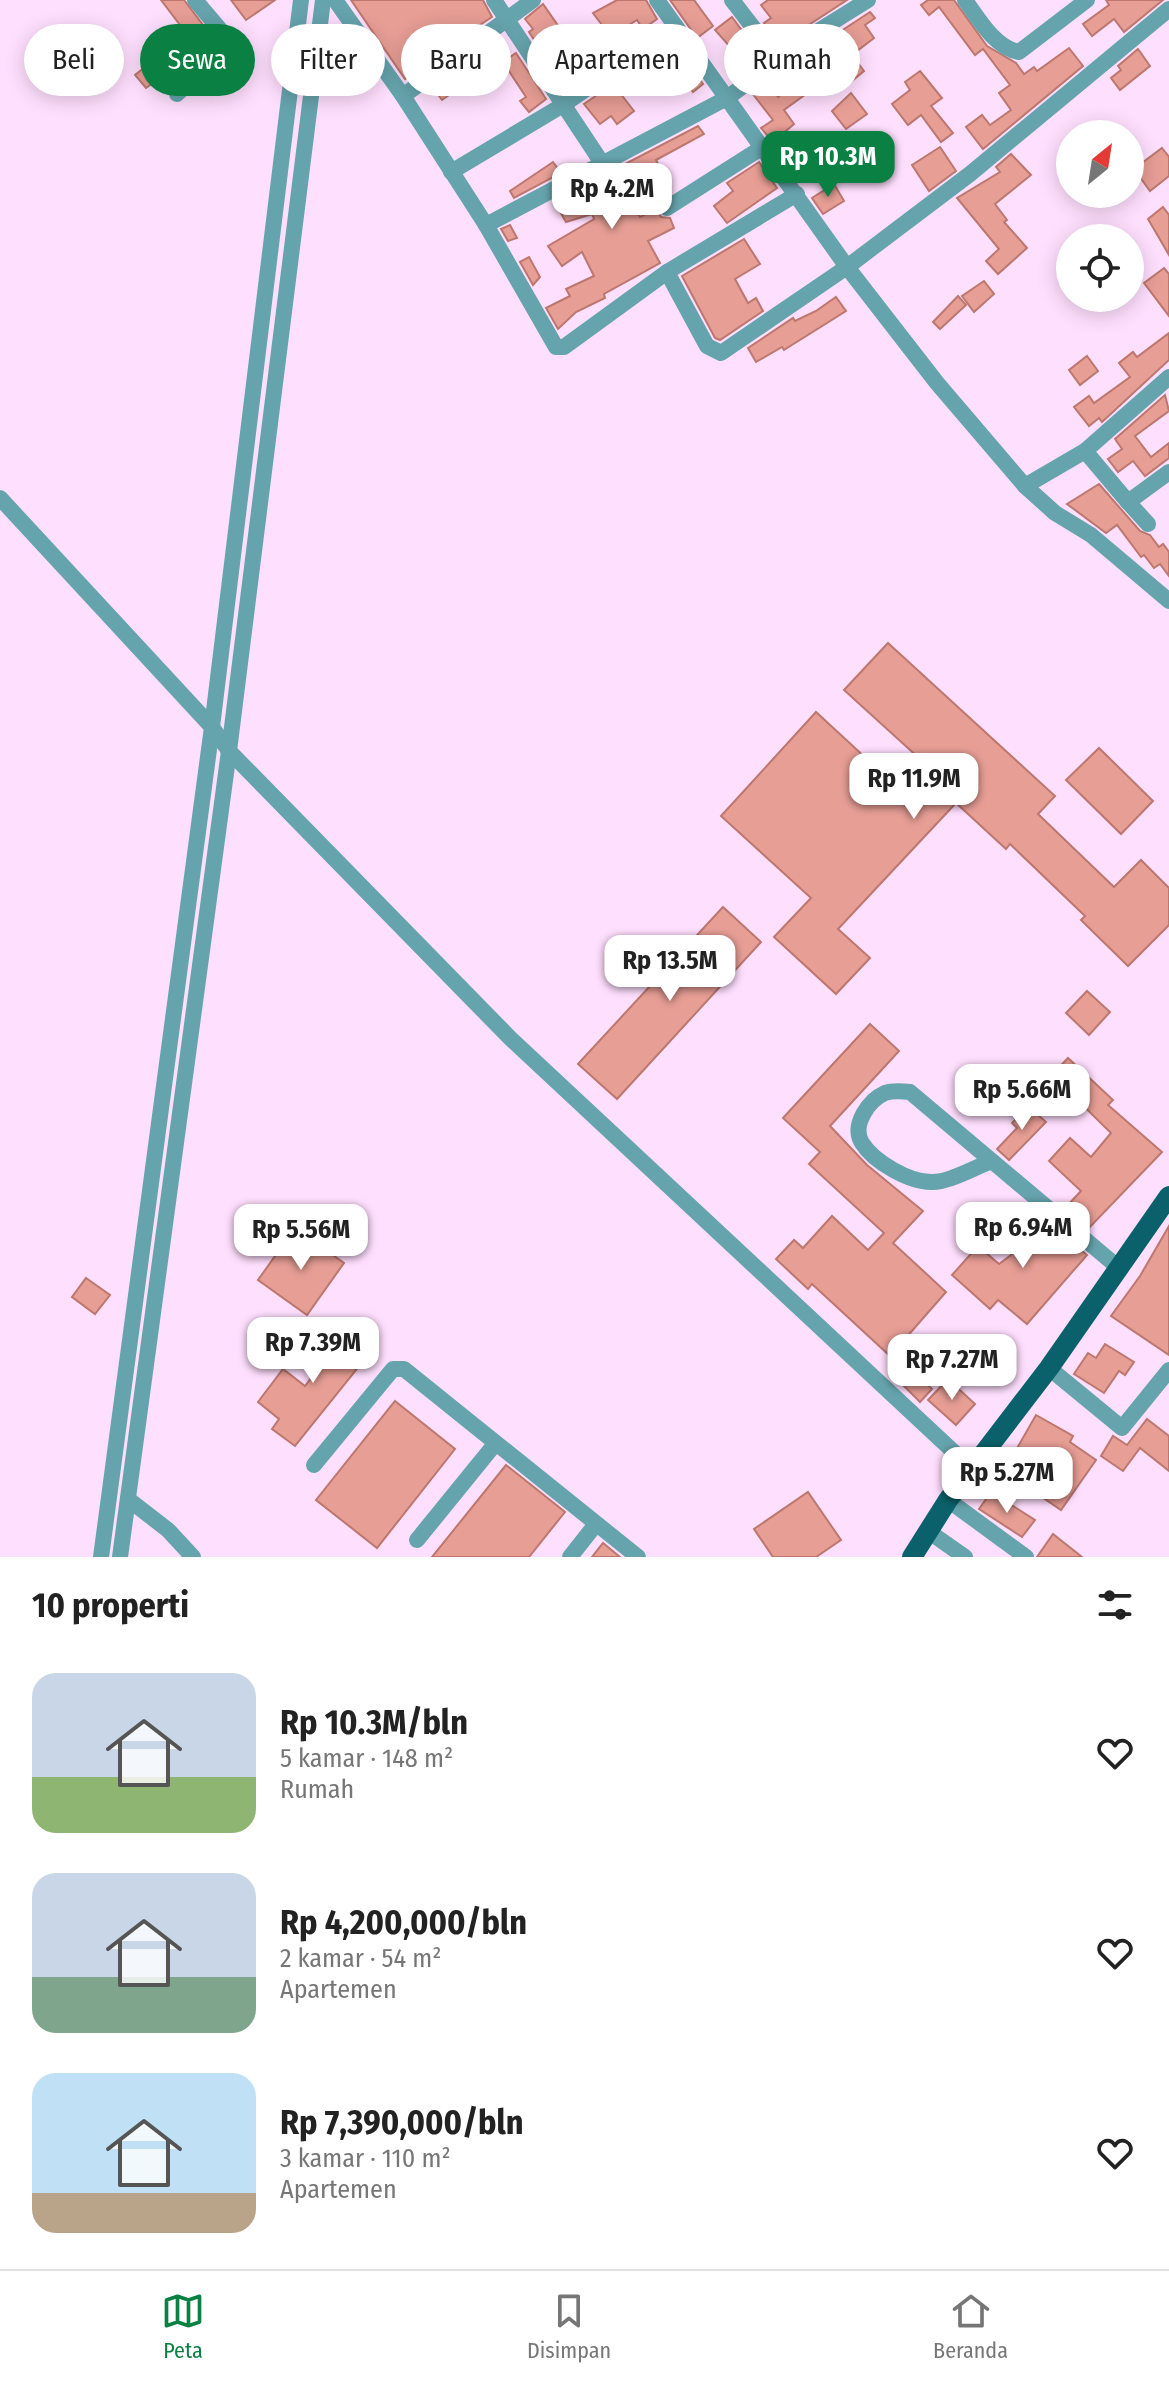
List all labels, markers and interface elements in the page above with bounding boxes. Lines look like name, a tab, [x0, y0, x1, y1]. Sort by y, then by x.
chip: Beli	[24, 24, 124, 96]
chip: Sewa	[140, 24, 255, 96]
chip: Filter	[271, 24, 385, 96]
chip: Baru	[401, 24, 511, 96]
chip: Apartemen	[527, 24, 708, 96]
chip: Rumah	[724, 24, 860, 96]
north arrow	[1056, 120, 1144, 208]
map controls	[1056, 120, 1144, 312]
pin: Rp 10.3M	[745, 131, 911, 199]
text: Rp 10.3M	[780, 141, 876, 172]
pin: Rp 4.2M	[538, 163, 686, 231]
text: Rp 4.2M	[570, 173, 654, 204]
button: locate	[1056, 224, 1144, 312]
pin: Rp 11.9M	[831, 753, 997, 821]
text: Rp 11.9M	[867, 763, 961, 794]
pin: Rp 13.5M	[587, 935, 753, 1003]
text: Rp 13.5M	[622, 945, 718, 976]
pin: Rp 5.66M	[939, 1064, 1105, 1132]
text: Rp 5.66M	[973, 1074, 1071, 1105]
pin: Rp 6.94M	[940, 1202, 1106, 1270]
pin: Rp 5.56M	[218, 1204, 384, 1272]
text: Rp 6.94M	[974, 1212, 1072, 1243]
text: Rp 5.56M	[252, 1214, 350, 1245]
pin: Rp 7.39M	[230, 1317, 396, 1385]
text: Rp 7.39M	[265, 1327, 361, 1358]
pin: Rp 7.27M	[869, 1334, 1035, 1402]
text: Rp 7.27M	[906, 1344, 998, 1375]
pin: Rp 5.27M	[924, 1447, 1090, 1515]
text: Rp 5.27M	[960, 1457, 1054, 1488]
icon: filters	[1093, 1583, 1137, 1627]
text: 10 properti	[32, 1585, 189, 1626]
text: Rp 10.3M/bln	[280, 1702, 468, 1743]
icon: home	[96, 1705, 192, 1801]
icon: heart	[1093, 1731, 1137, 1775]
text: 5 kamar · 148 m²	[280, 1743, 453, 1774]
text: Rumah	[280, 1774, 354, 1805]
text: Rp 4,200,000/bln	[280, 1902, 527, 1943]
icon: home	[96, 1905, 192, 2001]
icon: heart	[1093, 1931, 1137, 1975]
text: 2 kamar · 54 m²	[280, 1943, 442, 1974]
text: Apartemen	[280, 1974, 397, 2005]
text: Rp 7,390,000/bln	[280, 2102, 524, 2143]
icon: home	[96, 2105, 192, 2201]
icon: heart	[1093, 2131, 1137, 2175]
text: 3 kamar · 110 m²	[280, 2143, 451, 2174]
text: Apartemen	[280, 2174, 397, 2205]
tab: Peta	[161, 2289, 205, 2364]
tab: Disimpan	[527, 2289, 611, 2364]
tab: Beranda	[933, 2289, 1008, 2364]

